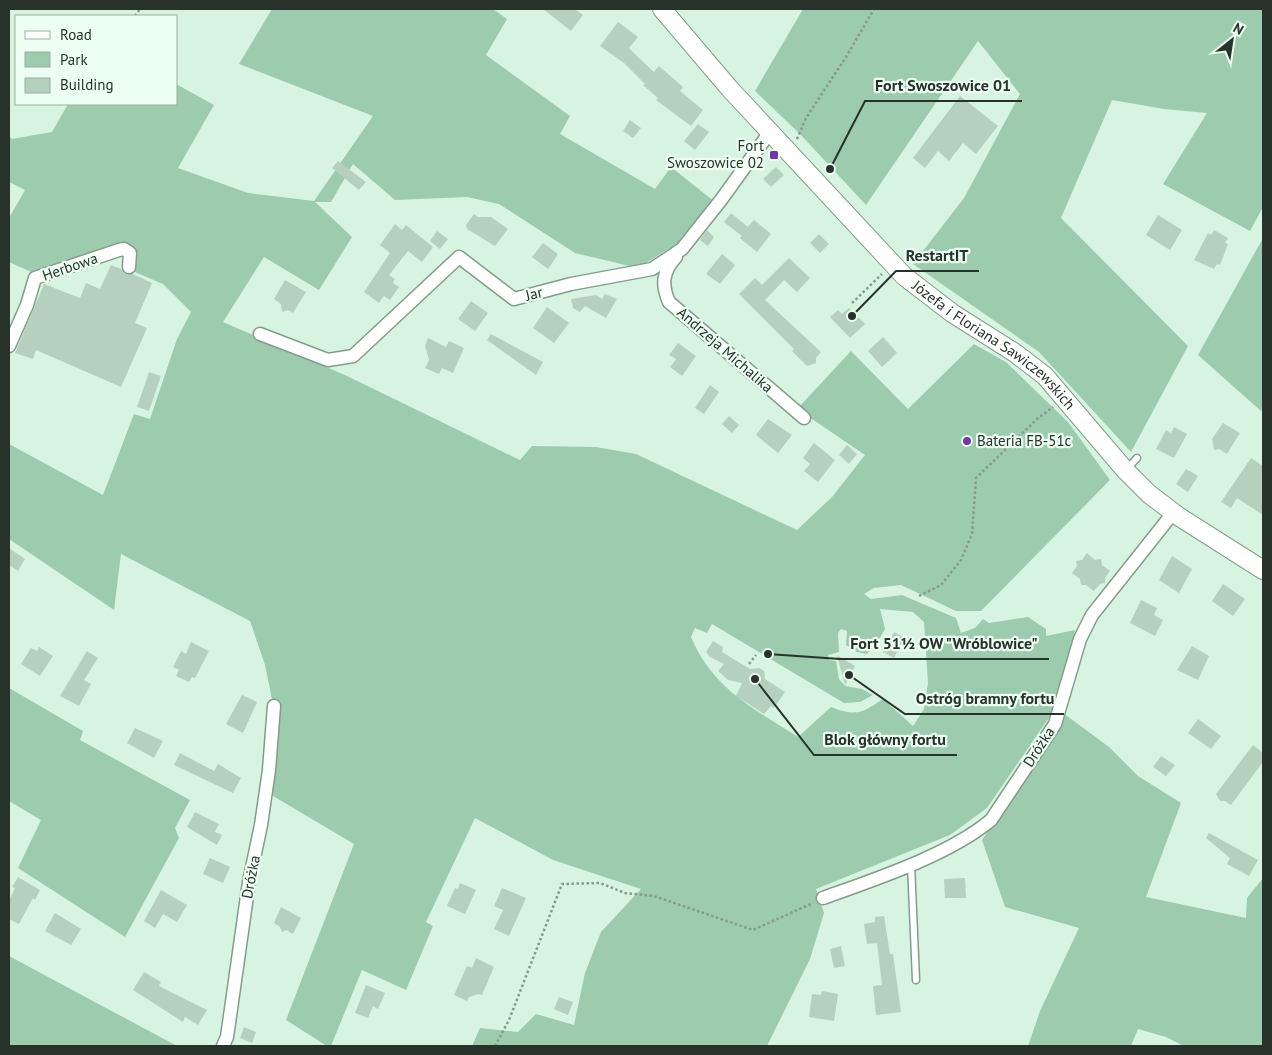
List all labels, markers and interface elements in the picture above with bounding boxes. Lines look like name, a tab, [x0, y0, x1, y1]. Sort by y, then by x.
legend	[15, 15, 178, 105]
north arrow	[1207, 15, 1257, 65]
text: N	[1230, 19, 1247, 39]
text: Road	[60, 25, 92, 44]
text: Park	[60, 50, 88, 69]
callout: Fort Swoszowice 01	[865, 70, 1022, 101]
text: Building	[60, 75, 114, 94]
text: Fort Swoszowice 01	[875, 75, 1011, 95]
place label: Fort Swoszowice 02	[667, 136, 764, 172]
marker: Fort Swoszowice 02	[768, 149, 780, 161]
callout: RestartIT	[896, 240, 979, 271]
text: RestartIT	[906, 245, 968, 265]
street label: Herbowa	[40, 248, 100, 285]
street label: Józefa i Floriana Sawiczewskich	[908, 275, 1079, 413]
street label: Jar	[522, 282, 544, 305]
street label: Andrzeja Michalika	[673, 303, 777, 396]
place label: Bateria FB-51c	[977, 431, 1072, 450]
marker: Bateria FB-51c	[961, 435, 973, 447]
callout: Fort 51½ OW "Wróblowice"	[840, 628, 1049, 659]
text: Fort 51½ OW "Wróblowice"	[850, 633, 1038, 653]
callout: Ostróg bramny fortu	[905, 683, 1064, 714]
text: Ostróg bramny fortu	[916, 688, 1054, 708]
street label: Dróżka	[1019, 723, 1059, 770]
callout: Blok główny fortu	[814, 724, 957, 755]
text: Blok główny fortu	[824, 729, 946, 749]
street label: Dróżka	[237, 853, 264, 900]

